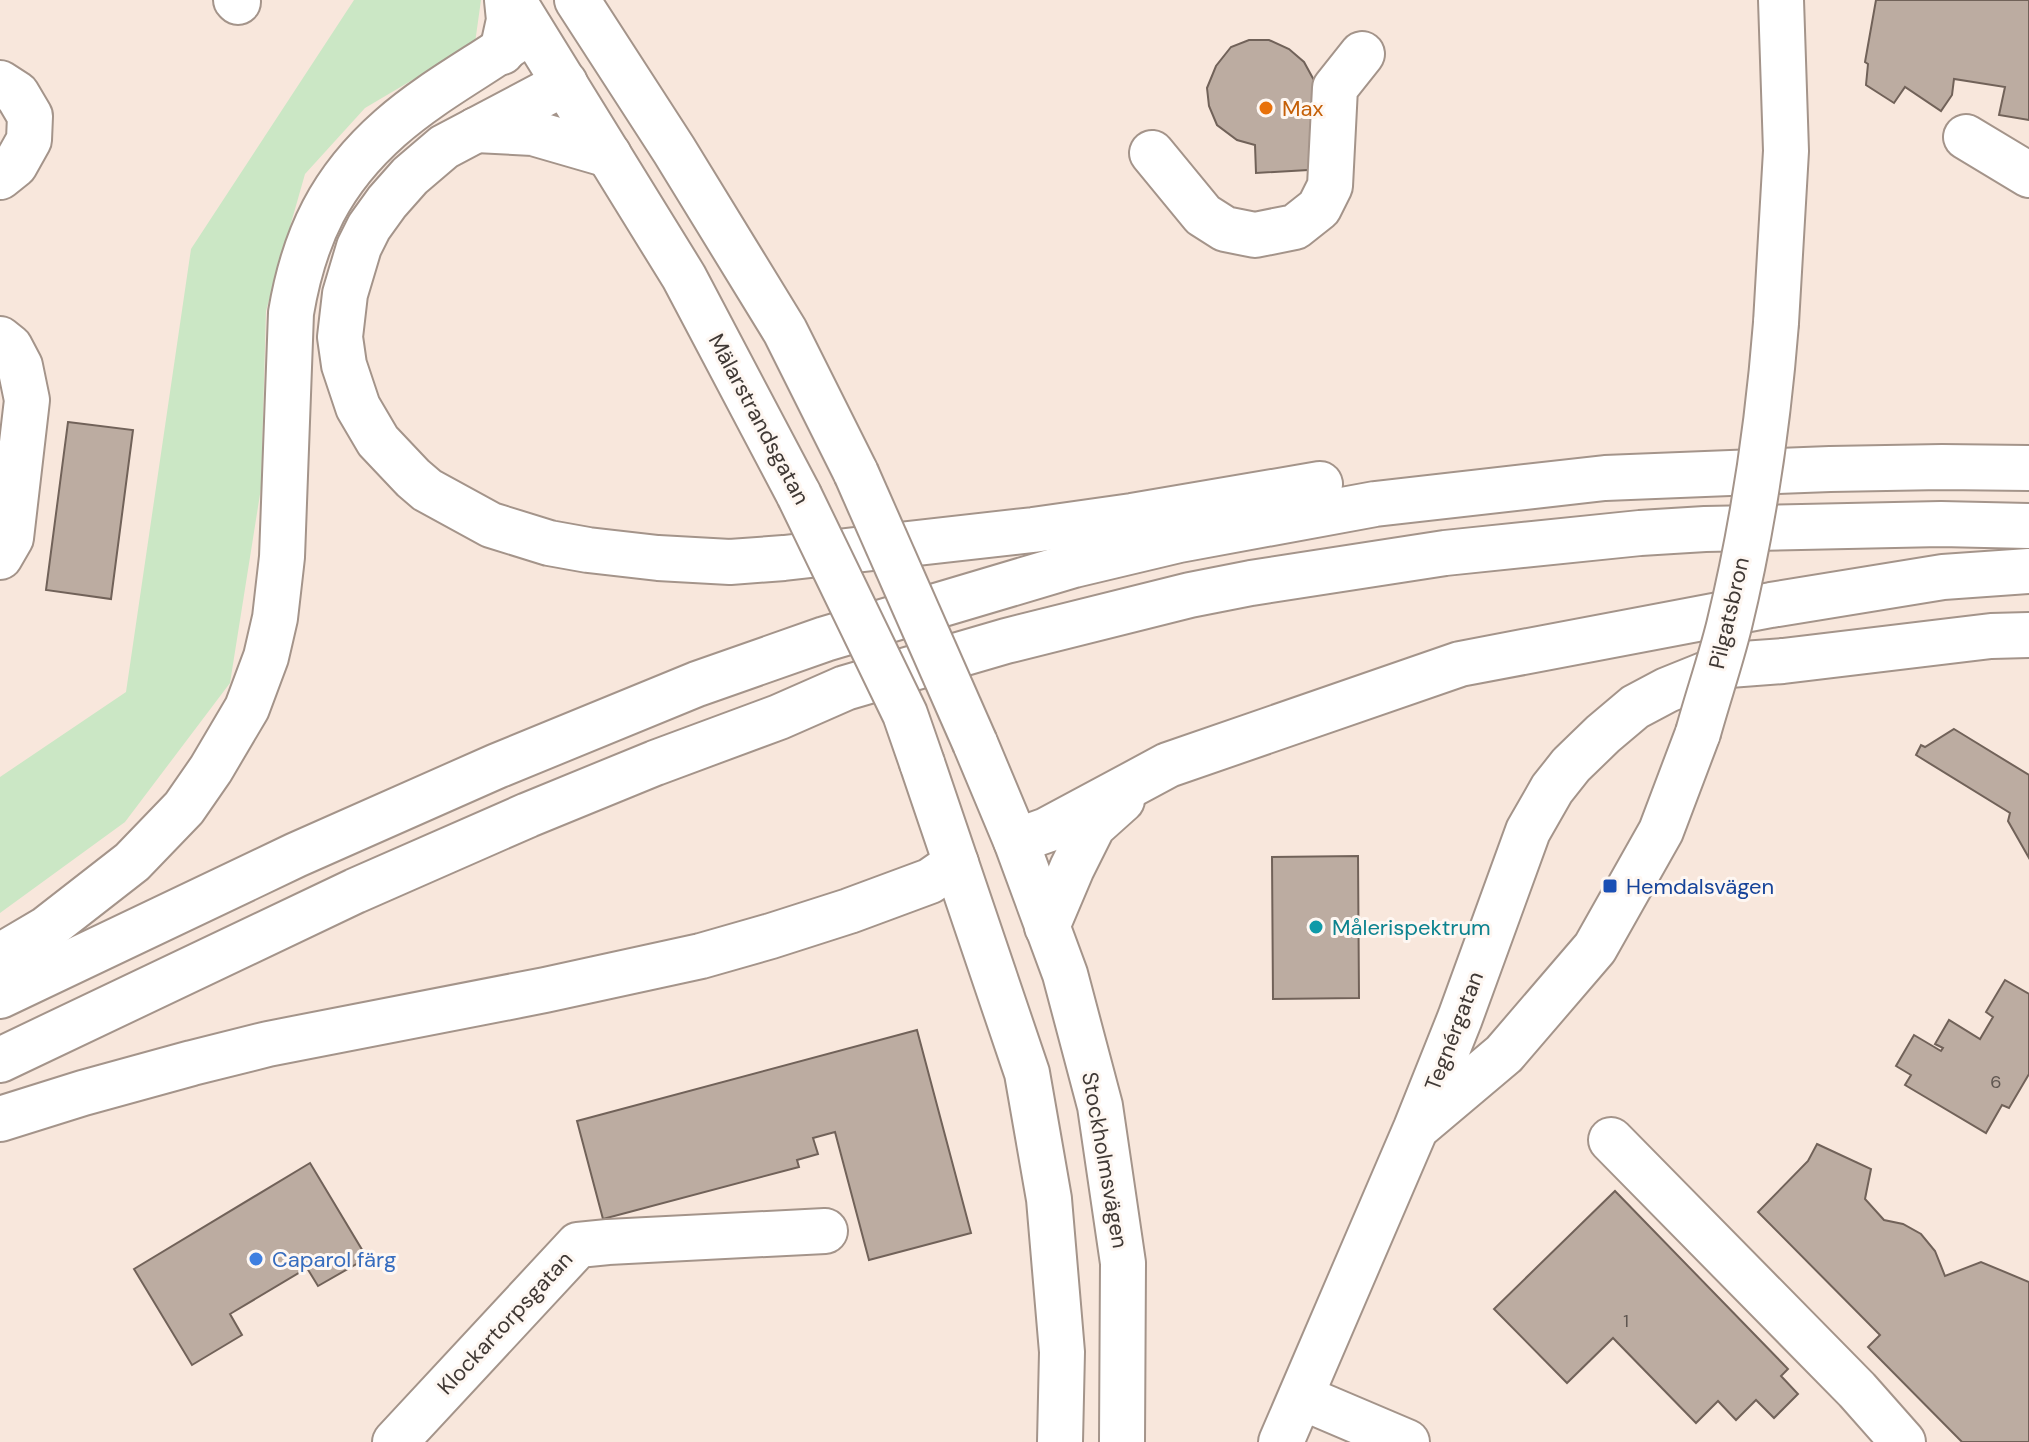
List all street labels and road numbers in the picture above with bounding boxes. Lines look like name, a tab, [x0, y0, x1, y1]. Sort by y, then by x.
street label: Mälarstrandsgatan	[702, 329, 816, 509]
street label: Pilgatsbron	[1702, 554, 1756, 672]
street label: Tegnérgatan	[1418, 967, 1490, 1095]
street label: Stockholmsvägen	[1075, 1070, 1135, 1250]
street label: Klockartorpsgatan	[431, 1245, 579, 1401]

